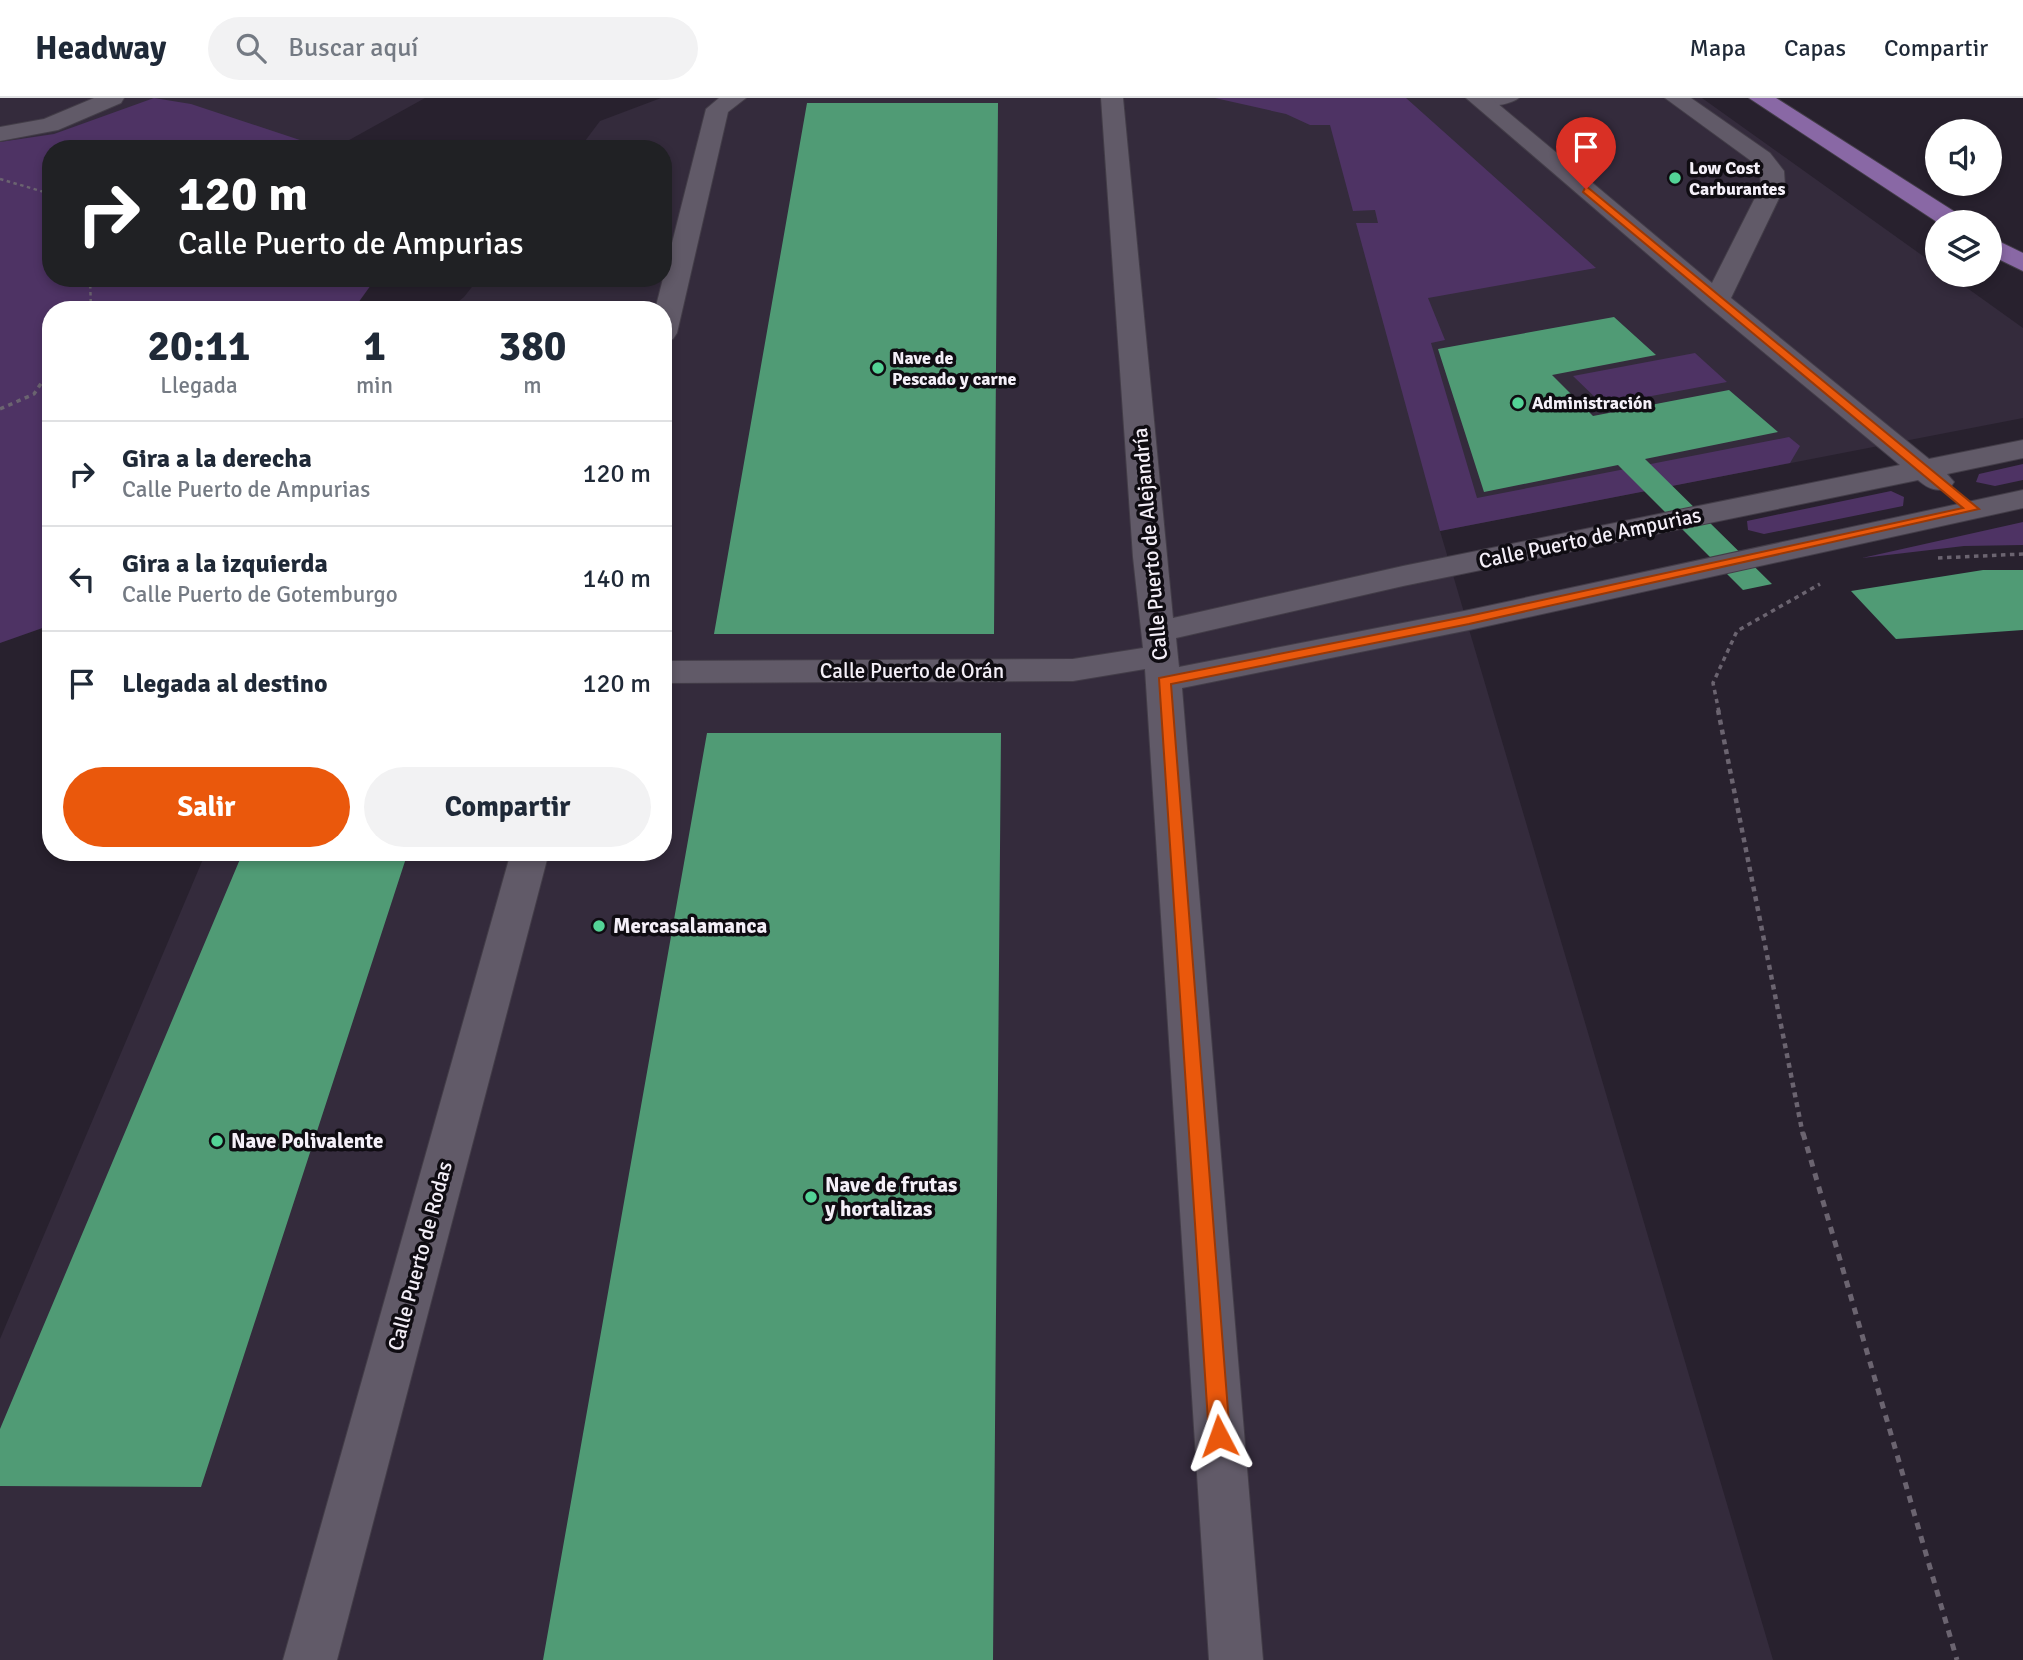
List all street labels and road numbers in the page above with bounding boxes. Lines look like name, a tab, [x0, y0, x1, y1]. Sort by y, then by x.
street label: Calle Puerto de Alejandría	[1127, 427, 1173, 661]
street label: Calle Puerto de Ampurias	[1476, 502, 1704, 574]
street label: Calle Puerto de Orán	[820, 658, 1004, 684]
street label: Calle Puerto de Rodas	[382, 1158, 458, 1354]

